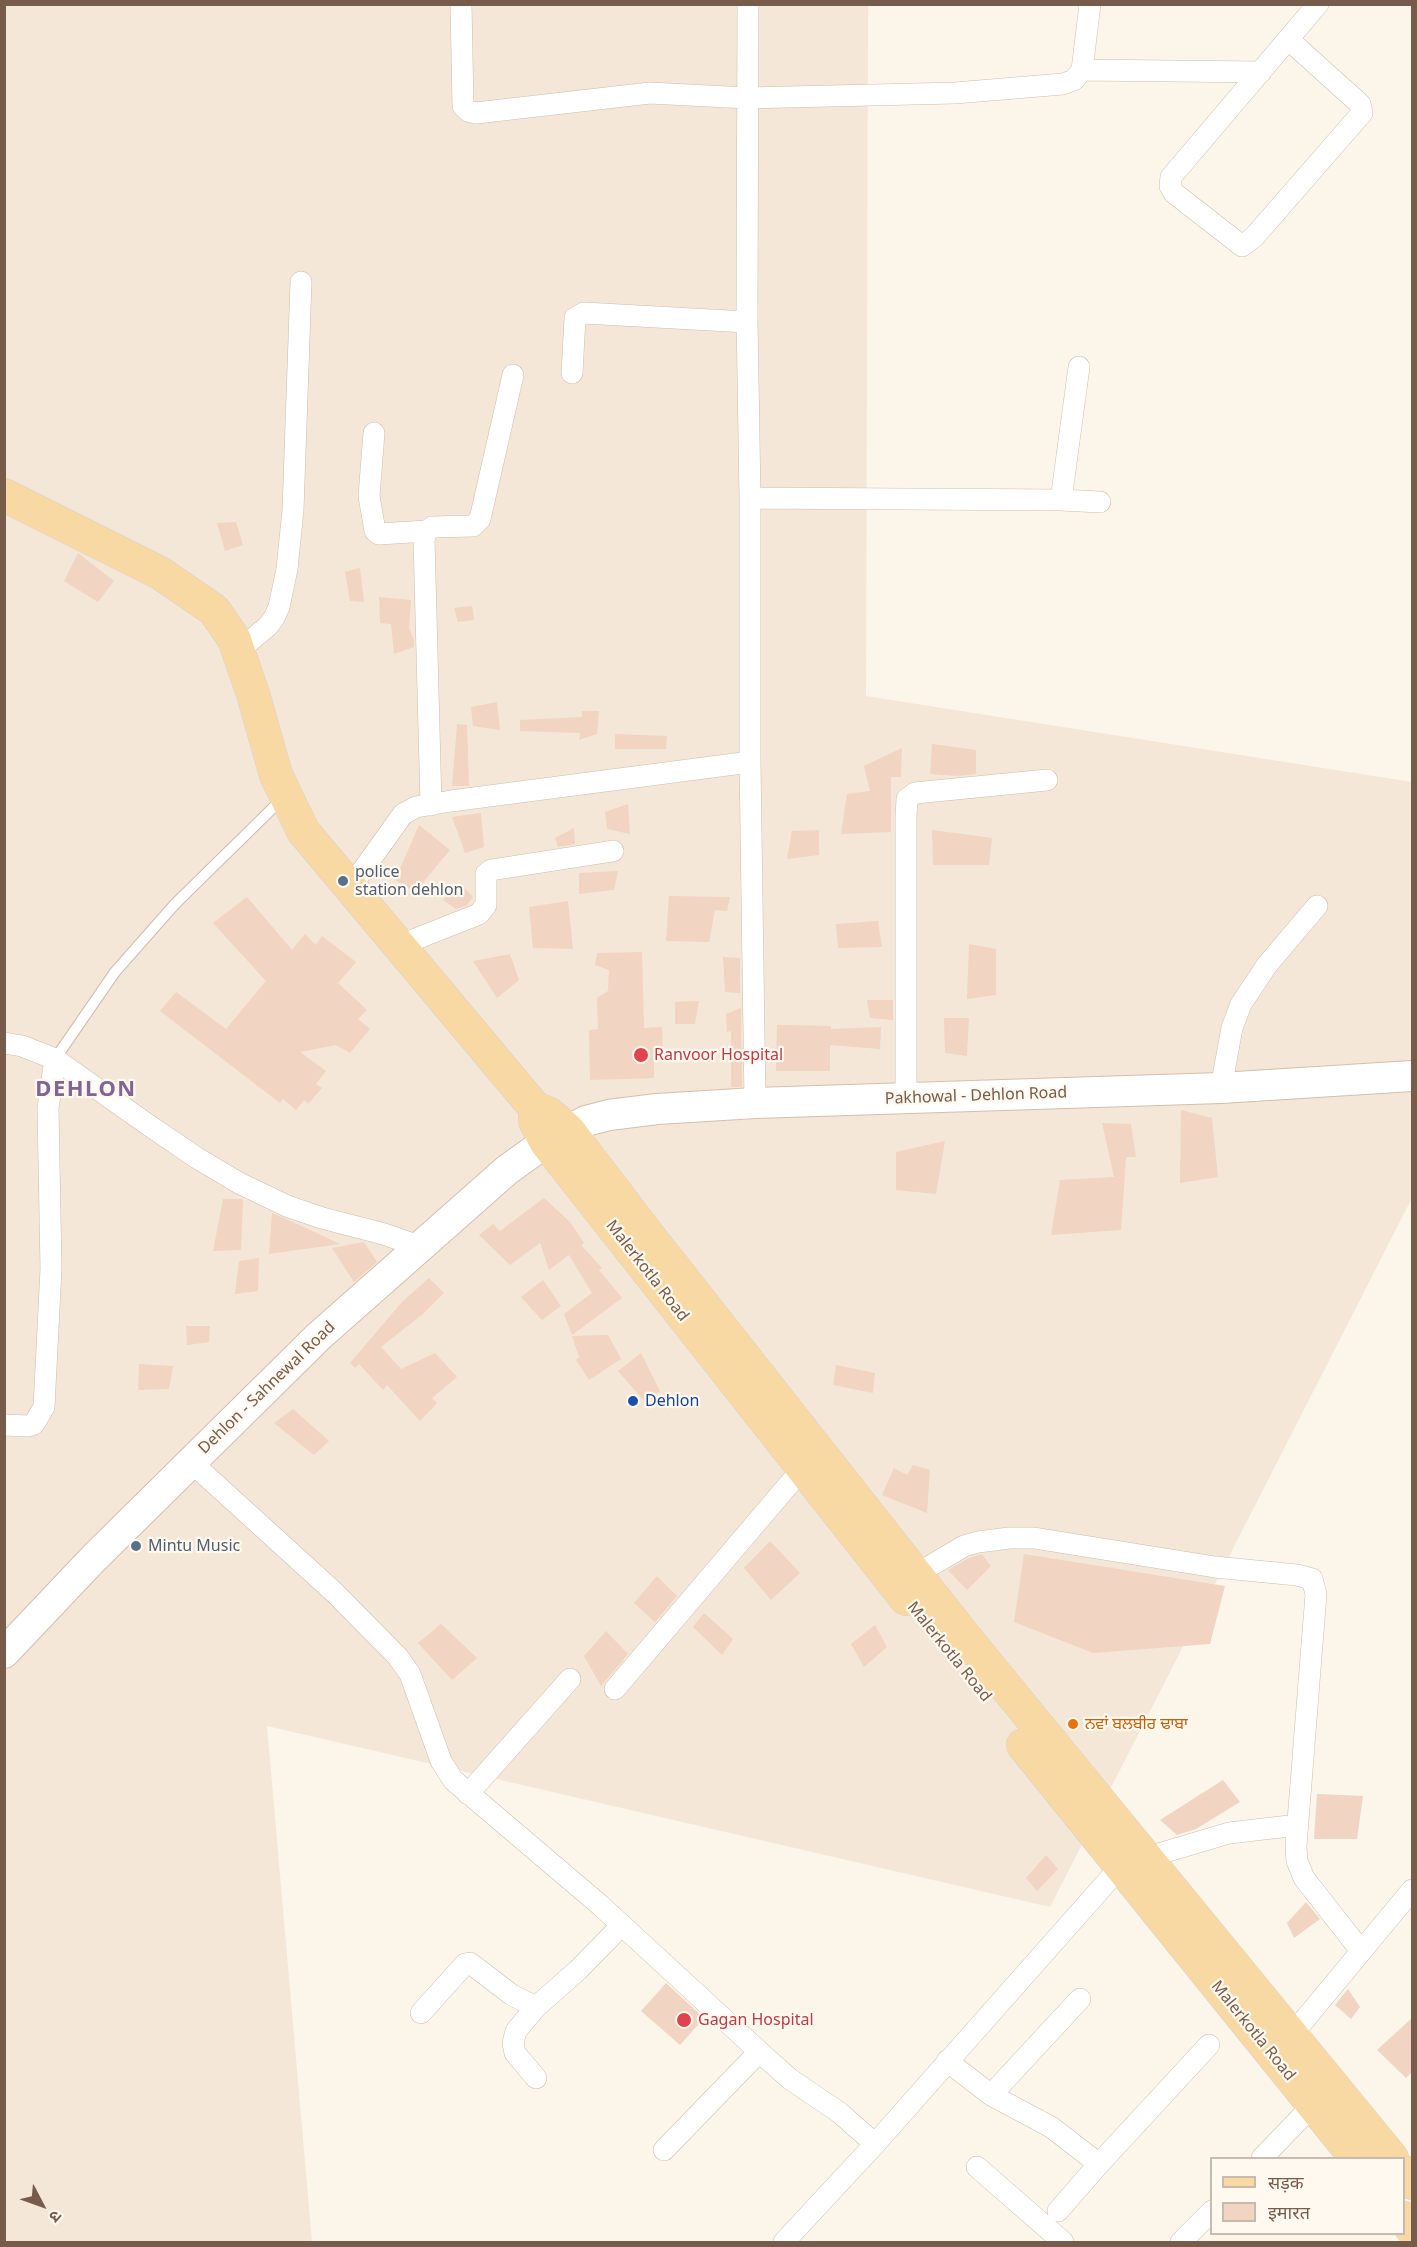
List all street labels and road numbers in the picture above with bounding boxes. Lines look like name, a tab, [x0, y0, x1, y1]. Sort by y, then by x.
street label: Pakhowal - Dehlon Road	[884, 1083, 1068, 1109]
street label: Malerkotla Road	[602, 1217, 692, 1325]
street label: Dehlon - Sahnewal Road	[195, 1318, 339, 1458]
street label: Malerkotla Road	[903, 1598, 995, 1706]
street label: Malerkotla Road	[1207, 1977, 1299, 2085]

